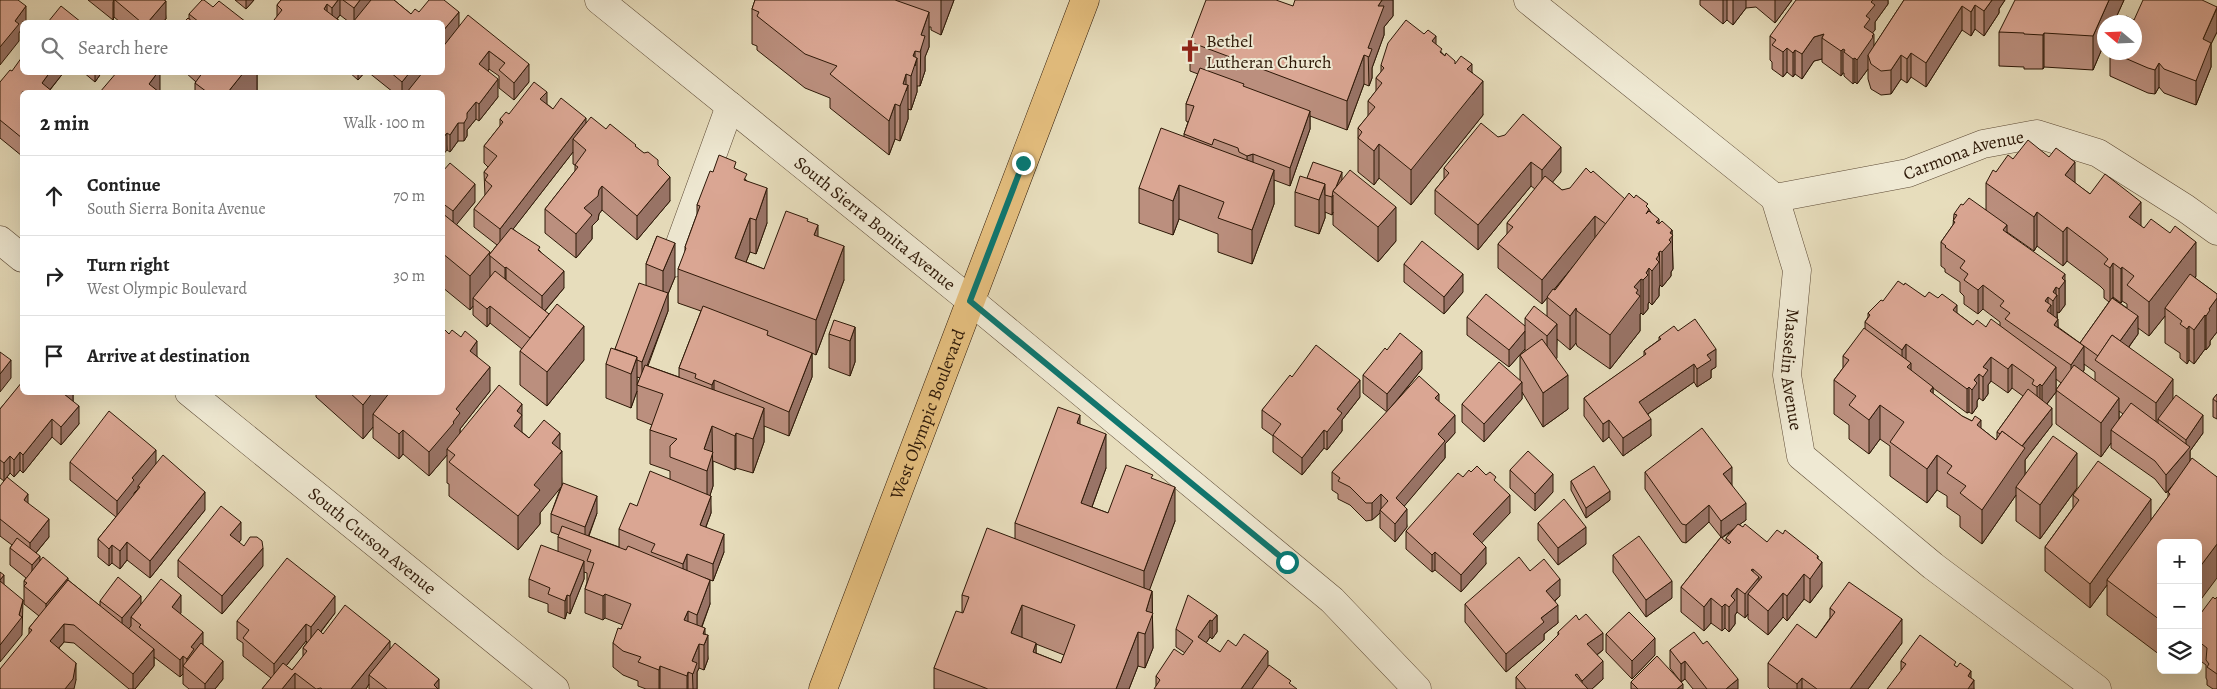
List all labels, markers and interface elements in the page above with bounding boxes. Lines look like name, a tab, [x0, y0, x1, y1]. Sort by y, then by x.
north arrow	[2097, 15, 2142, 60]
search box	[20, 20, 445, 75]
place label: Bethel Lutheran Church	[1206, 29, 1332, 74]
icon: search	[38, 34, 66, 62]
text: Search here	[78, 35, 168, 61]
church icon: Bethel Lutheran Church	[1177, 38, 1203, 64]
text: 2 min	[40, 109, 89, 137]
text: Walk · 100 m	[344, 112, 425, 134]
street label: Carmona Avenue	[1900, 125, 2026, 186]
street label: South Sierra Bonita Avenue	[789, 151, 961, 296]
route end	[1012, 152, 1035, 175]
text: Continue	[87, 172, 161, 198]
icon: ahead	[40, 182, 68, 210]
text: 70 m	[393, 185, 425, 207]
text: South Sierra Bonita Avenue	[87, 198, 266, 220]
text: Turn right	[87, 252, 169, 278]
icon: right	[40, 262, 68, 290]
text: 30 m	[393, 265, 425, 287]
text: West Olympic Boulevard	[87, 278, 247, 300]
street label: Masselin Avenue	[1775, 308, 1808, 432]
street label: West Olympic Boulevard	[884, 325, 971, 504]
icon: arrive	[40, 342, 68, 370]
text: Arrive at destination	[87, 343, 250, 369]
street label: South Curson Avenue	[303, 482, 441, 600]
map controls	[2157, 539, 2202, 674]
button: +	[2157, 539, 2202, 584]
route start	[1276, 551, 1299, 574]
button: −	[2157, 584, 2202, 629]
button: layers	[2157, 629, 2202, 674]

